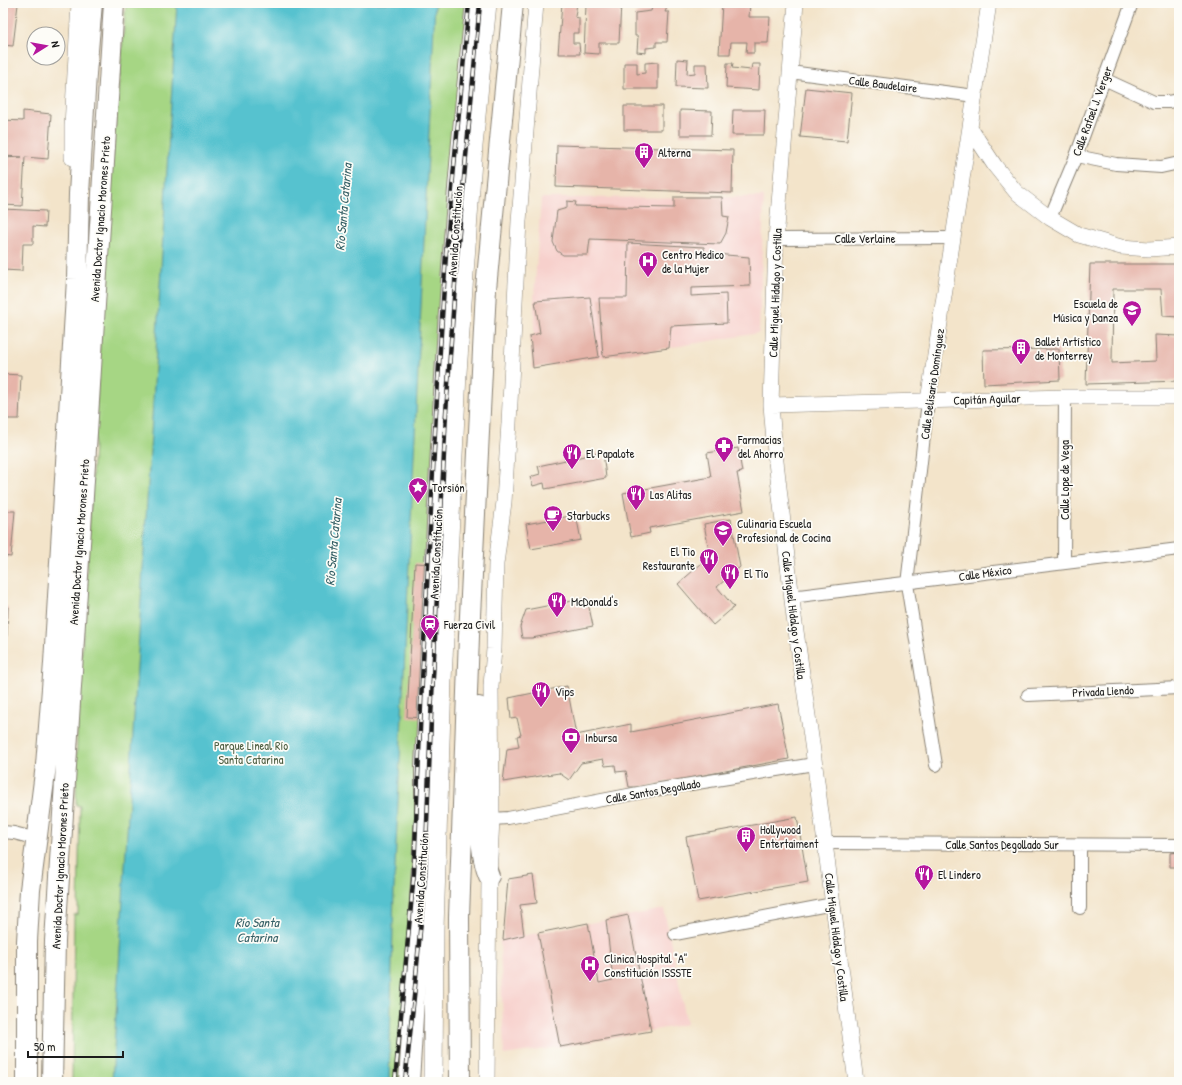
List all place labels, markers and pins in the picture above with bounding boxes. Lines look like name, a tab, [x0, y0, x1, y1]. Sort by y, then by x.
building icon: Alterna	[633, 141, 655, 169]
place label: Alterna	[658, 144, 691, 161]
place label: Centro Medico de la Mujer	[662, 246, 724, 277]
hospital icon: Centro Medico de la Mujer	[637, 250, 659, 278]
place label: Escuela de Música y Danza	[1053, 295, 1118, 326]
school or university icon: Escuela de Música y Danza	[1121, 299, 1143, 327]
place label: Ballet Artístico de Monterrey	[1035, 333, 1101, 364]
building icon: Ballet Artístico de Monterrey	[1010, 337, 1032, 365]
place label: Farmacias del Ahorro	[737, 431, 783, 462]
pharmacy icon: Farmacias del Ahorro	[713, 435, 735, 463]
restaurant icon: El Papalote	[561, 442, 583, 470]
place label: El Papalote	[586, 445, 635, 462]
place icon: Torsión	[407, 476, 429, 504]
place label: Torsión	[432, 479, 465, 496]
restaurant icon: Las Alitas	[625, 483, 647, 511]
place label: Las Alitas	[650, 486, 692, 503]
cafe icon: Starbucks	[542, 504, 564, 532]
place label: Starbucks	[567, 507, 610, 524]
place label: Culinaria Escuela Profesional de Cocina	[737, 515, 831, 546]
school or university icon: Culinaria Escuela Profesional de Cocina	[712, 519, 734, 547]
place label: El Tio Restaurante	[643, 543, 695, 574]
restaurant icon: El Tio Restaurante	[698, 547, 720, 575]
restaurant icon: El Tío	[719, 562, 741, 590]
place label: El Tío	[744, 565, 769, 582]
restaurant icon: McDonald's	[546, 590, 568, 618]
place label: McDonald's	[571, 593, 618, 610]
station icon: Fuerza Civil	[419, 613, 441, 641]
place label: Fuerza Civil	[443, 616, 496, 633]
restaurant icon: Vips	[530, 680, 552, 708]
place label: Vips	[555, 683, 575, 700]
bank icon: Inbursa	[560, 726, 582, 754]
place label: Inbursa	[585, 729, 617, 746]
place label: Hollywood Entertaiment	[760, 821, 819, 852]
building icon: Hollywood Entertaiment	[735, 825, 757, 853]
restaurant icon: El Lindero	[913, 863, 935, 891]
place label: El Lindero	[938, 866, 981, 883]
place label: Clinica Hospital "A" Constitución ISSSTE	[604, 950, 693, 981]
hospital icon: Clinica Hospital "A" Constitución ISSSTE	[579, 954, 601, 982]

